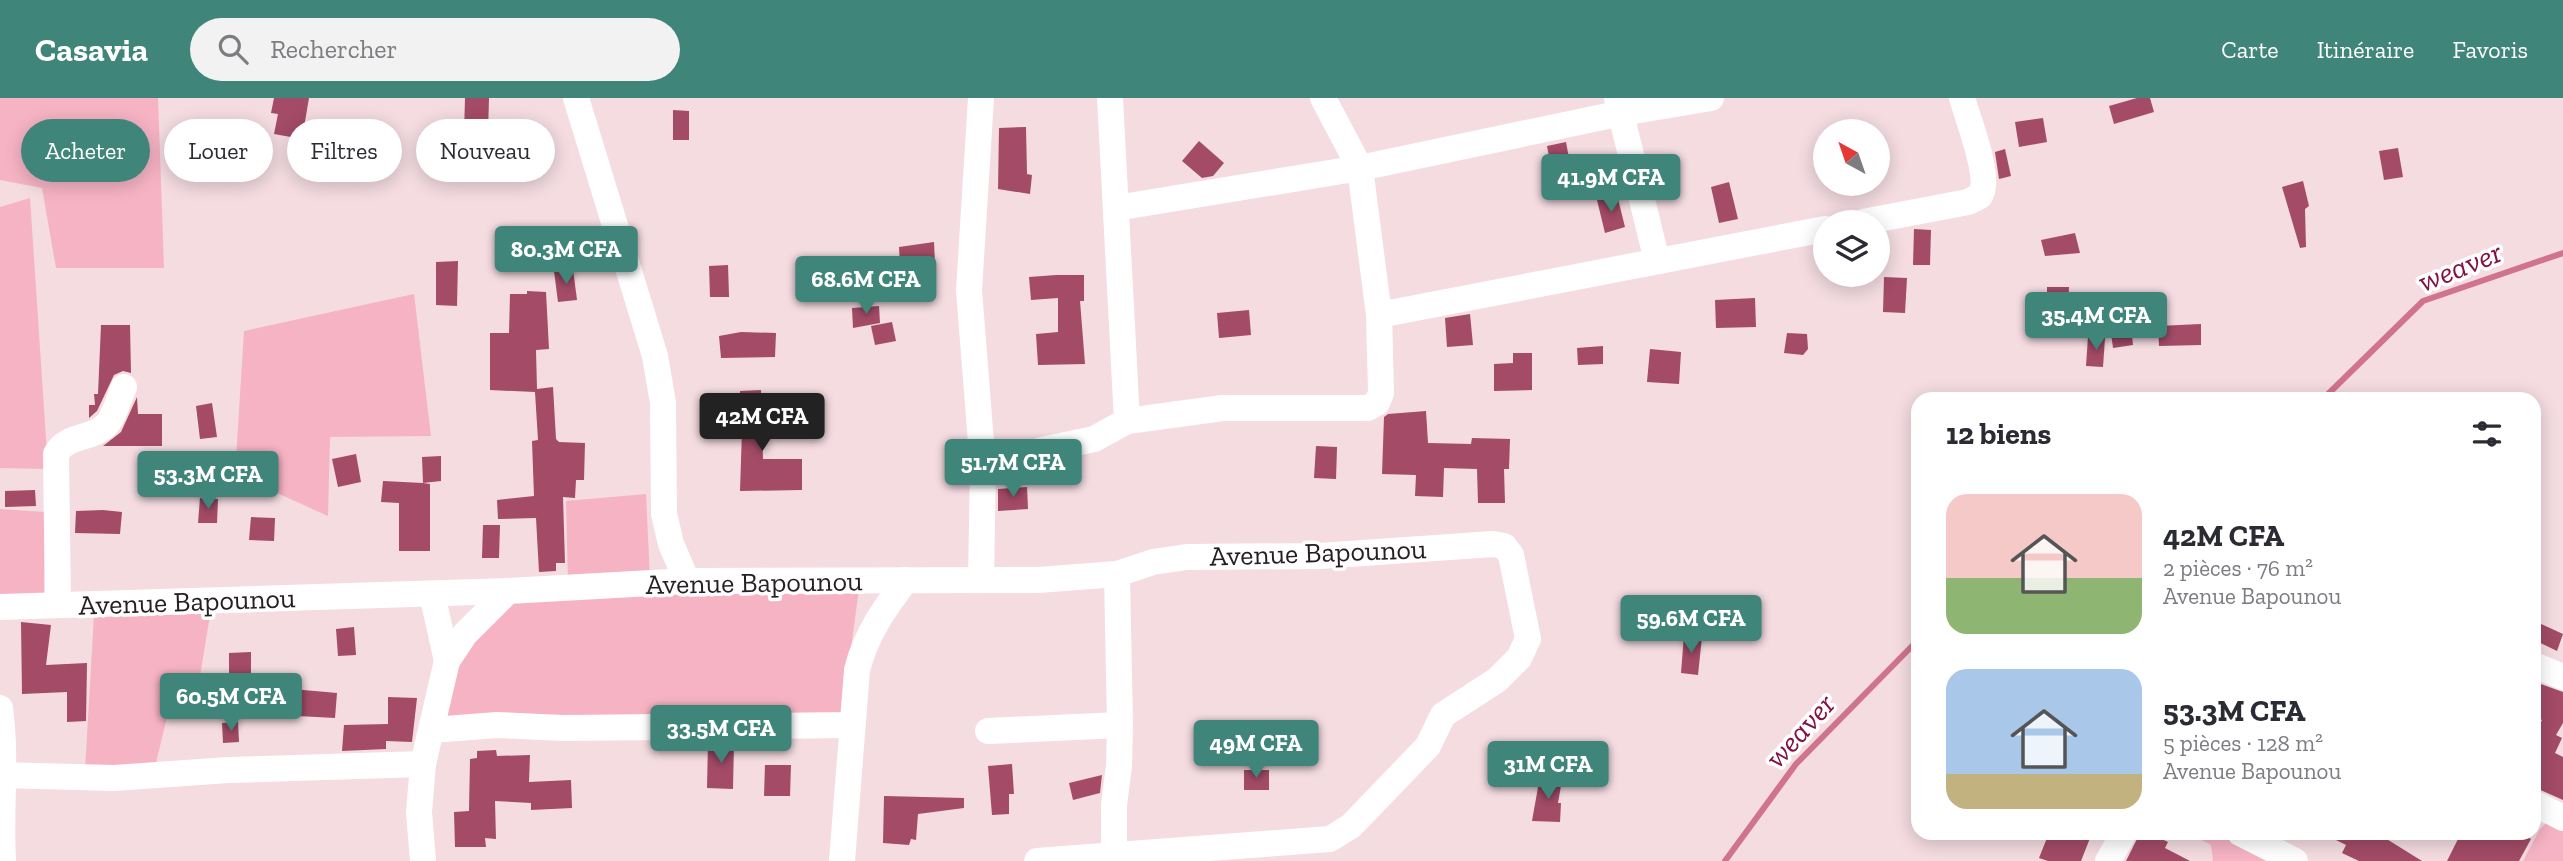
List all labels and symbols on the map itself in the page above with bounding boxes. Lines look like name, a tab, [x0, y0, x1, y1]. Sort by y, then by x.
north arrow	[1813, 119, 1890, 196]
pin: 41.9M CFA	[1531, 155, 1691, 214]
pin: 80.3M CFA	[486, 226, 646, 286]
water label: weaver	[2413, 234, 2508, 300]
pin: 68.6M CFA	[786, 256, 946, 316]
pin: 35.4M CFA	[2016, 292, 2176, 352]
pin: 42M CFA	[697, 394, 827, 453]
pin: 51.7M CFA	[933, 440, 1093, 499]
pin: 53.3M CFA	[128, 452, 288, 511]
street label: Avenue Bapounou	[1209, 532, 1427, 573]
street label: Avenue Bapounou	[645, 564, 863, 601]
street label: Avenue Bapounou	[78, 581, 296, 622]
pin: 59.6M CFA	[1611, 596, 1771, 655]
pin: 60.5M CFA	[151, 674, 311, 733]
water label: weaver	[1757, 686, 1843, 775]
pin: 33.5M CFA	[641, 706, 801, 765]
pin: 49M CFA	[1191, 720, 1321, 780]
pin: 31M CFA	[1483, 742, 1613, 801]

